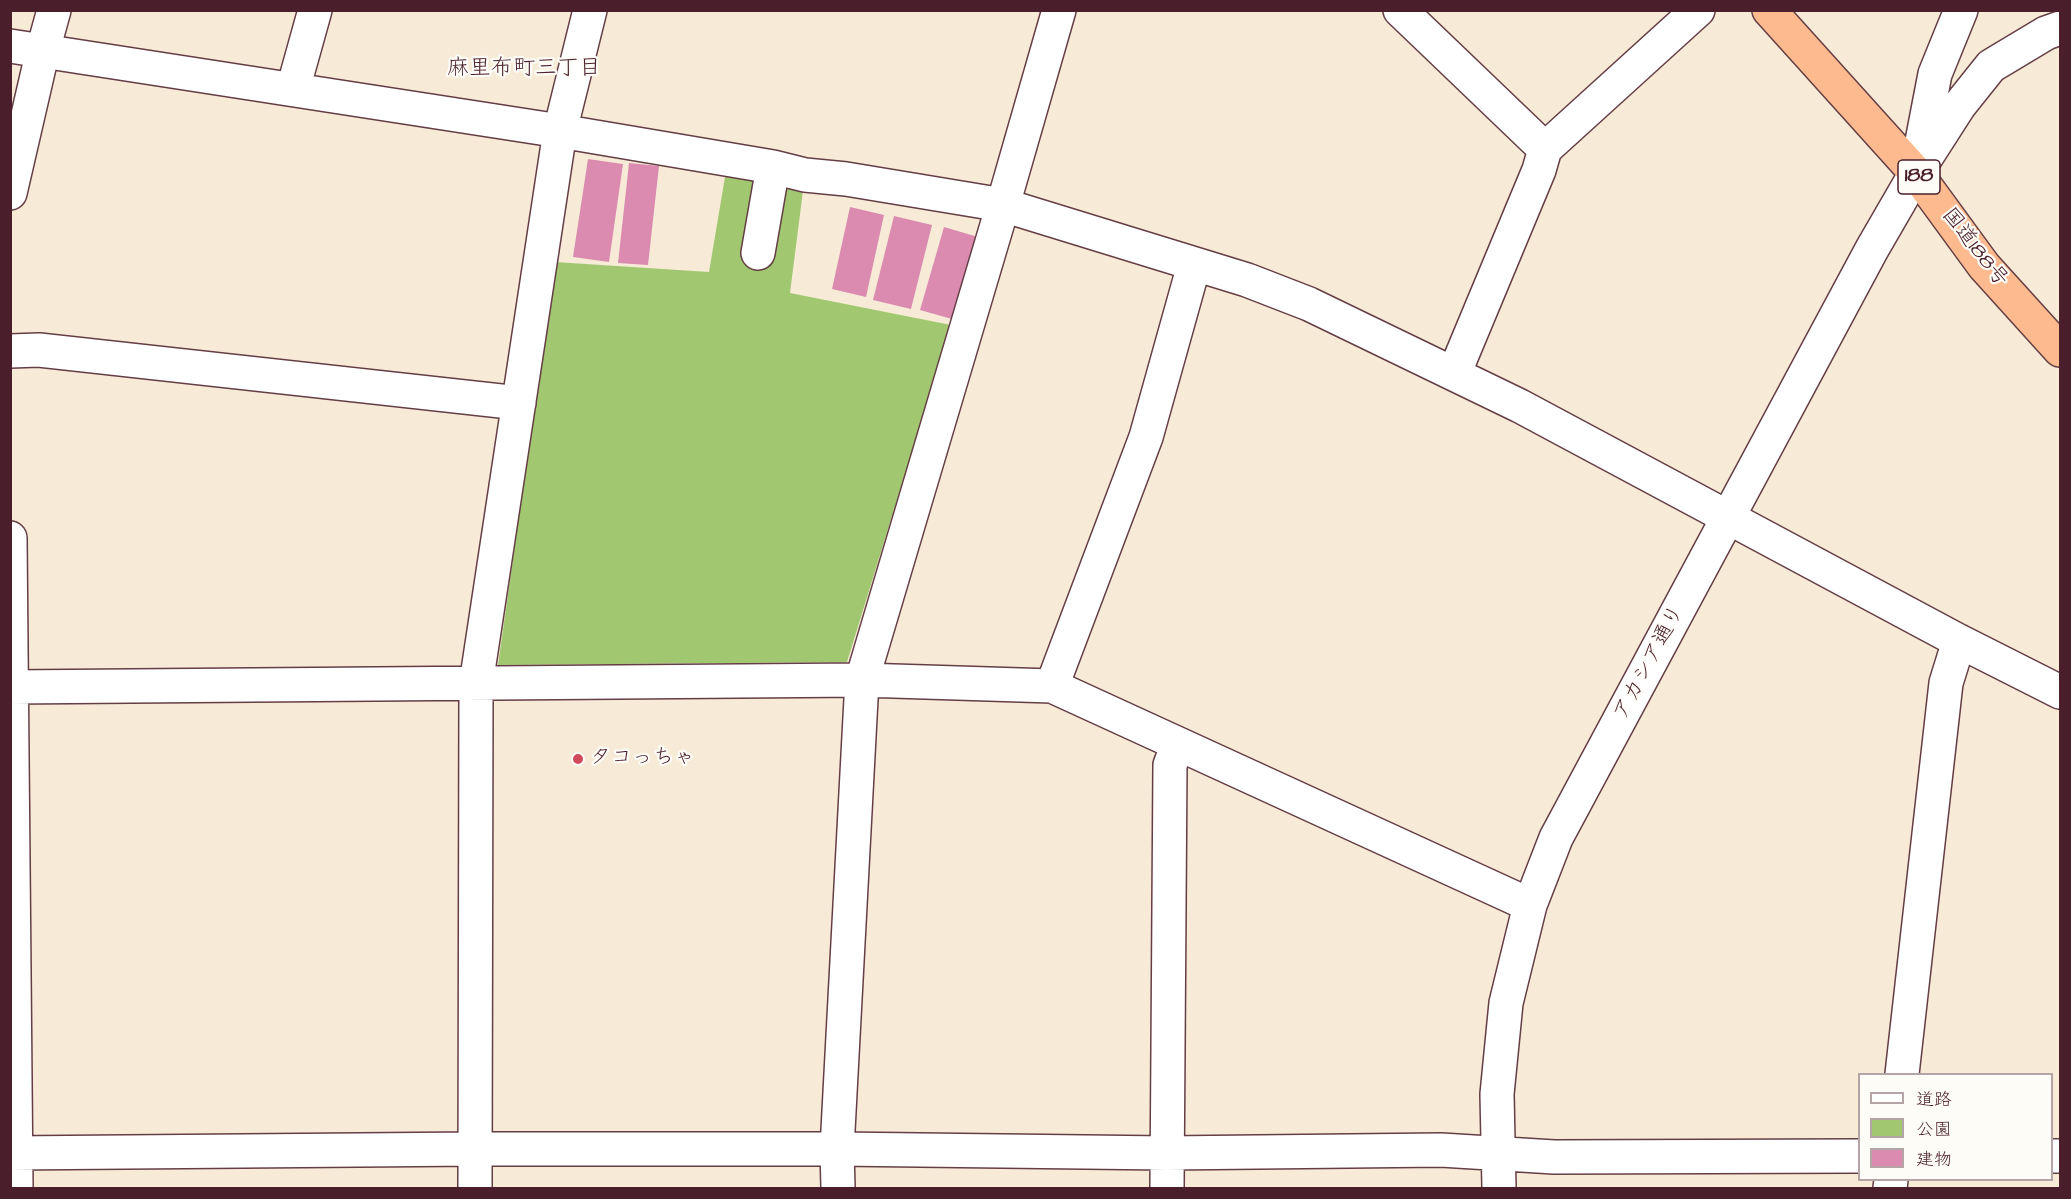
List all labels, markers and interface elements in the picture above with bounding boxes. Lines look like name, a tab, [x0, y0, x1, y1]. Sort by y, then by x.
district label: 麻里布町三丁目	[447, 56, 601, 82]
road number: 188	[1898, 160, 1940, 194]
street label: 国道188号	[1935, 204, 2013, 292]
street label: アカシア通り	[1609, 601, 1691, 725]
place label: タコっちゃ	[590, 746, 695, 772]
marker: タコっちゃ	[571, 752, 585, 766]
legend	[1858, 1073, 2053, 1181]
text: 道路	[1916, 1087, 1952, 1112]
text: 公園	[1916, 1117, 1952, 1142]
text: 建物	[1916, 1147, 1952, 1172]

